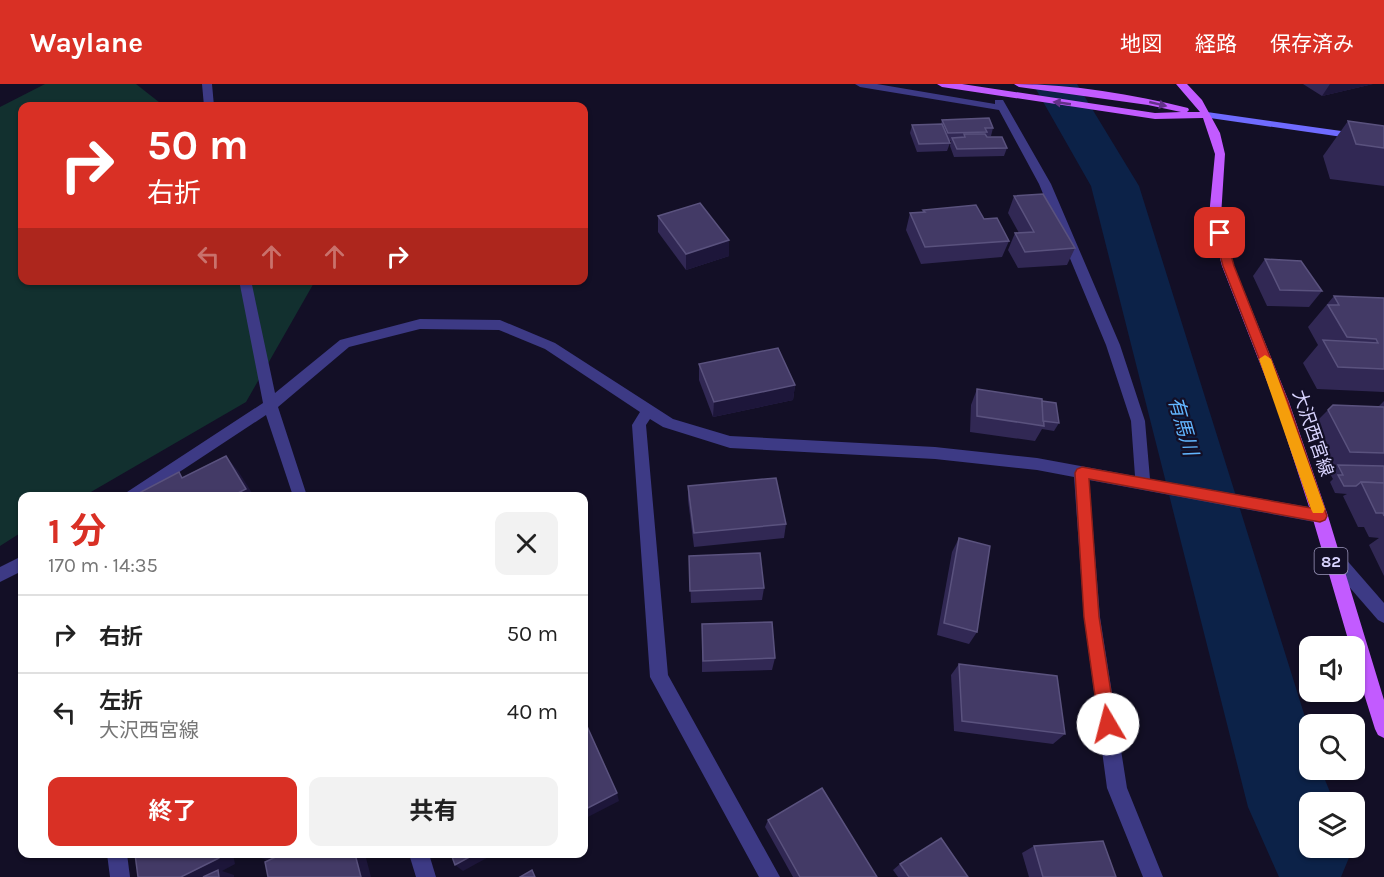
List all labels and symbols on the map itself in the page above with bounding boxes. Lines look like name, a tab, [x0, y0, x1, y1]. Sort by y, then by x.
one-way arrow	[1053, 99, 1072, 108]
one-way arrow	[1149, 100, 1168, 109]
pin	[1194, 207, 1245, 258]
street label: 大沢西宮線	[1288, 387, 1338, 479]
water label: 有馬川	[1164, 394, 1203, 460]
road number: 82	[1314, 548, 1348, 574]
position arrow	[1076, 692, 1140, 756]

